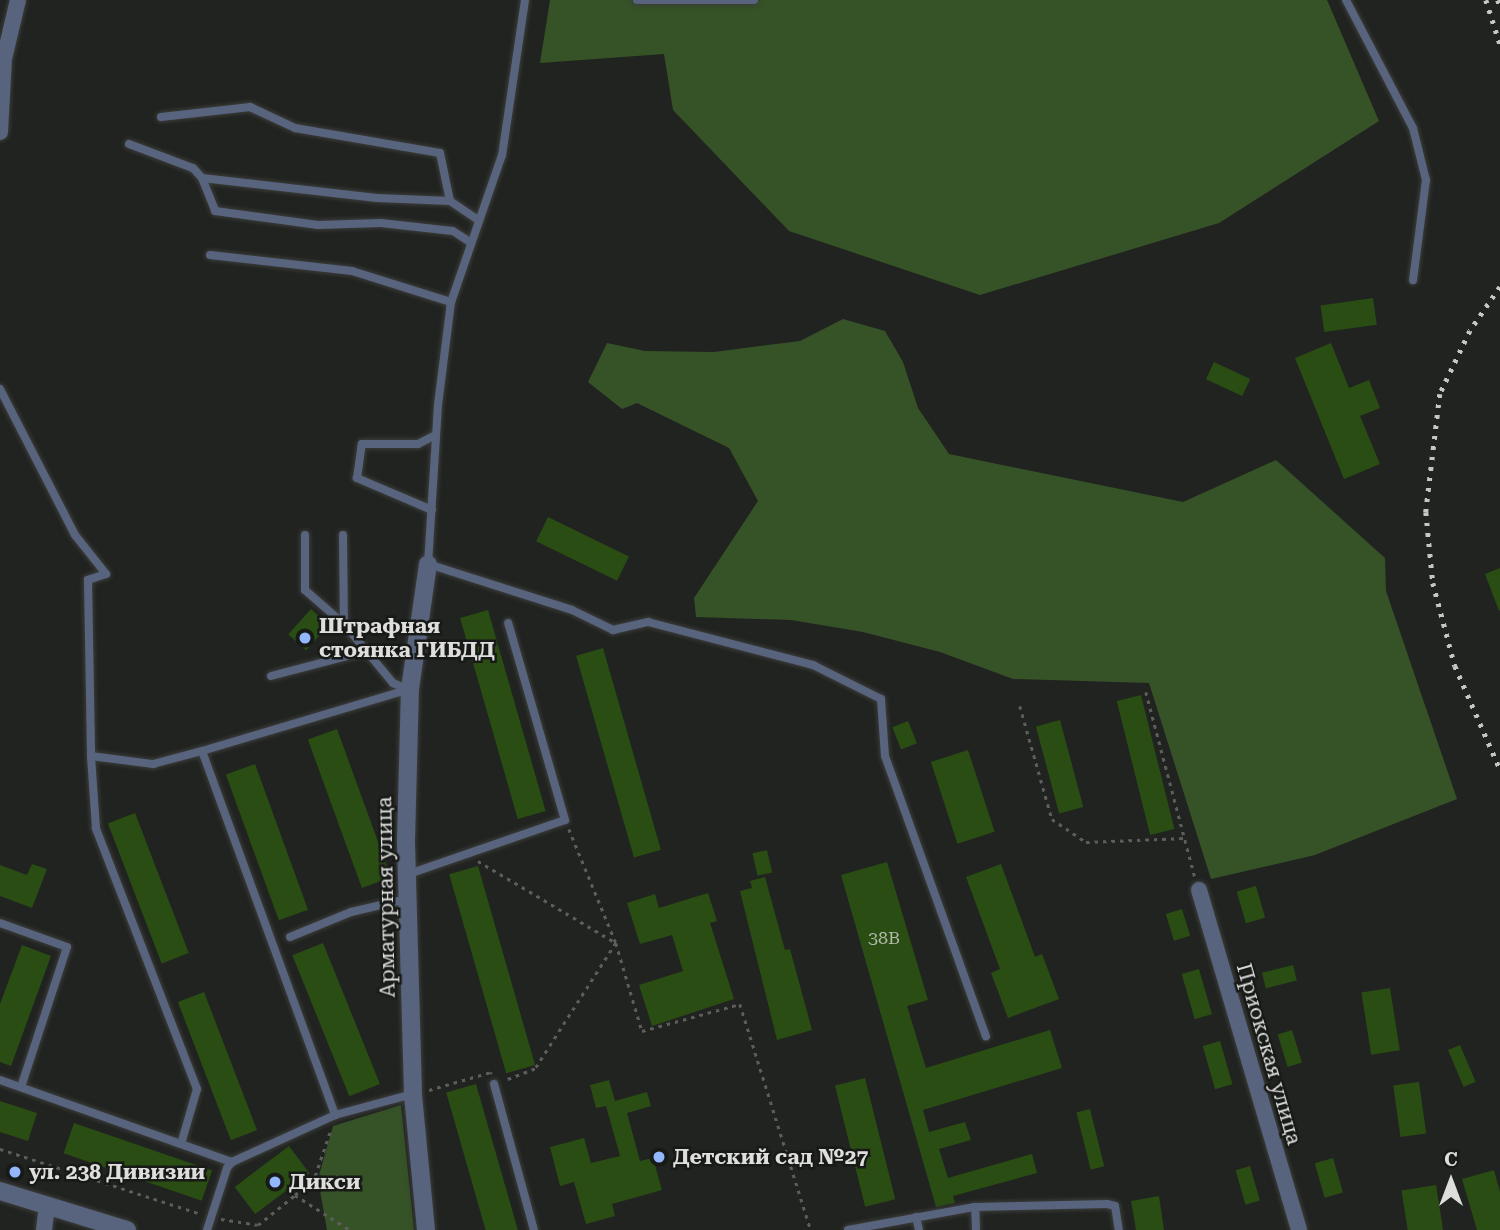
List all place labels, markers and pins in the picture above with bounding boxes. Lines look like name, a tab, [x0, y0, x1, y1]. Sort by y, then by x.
place label: Штрафная стоянка ГИБДД	[319, 613, 495, 663]
marker: Штрафная стоянка ГИБДД	[297, 630, 313, 646]
place label: Детский сад №27	[673, 1144, 868, 1170]
marker: Детский сад №27	[651, 1149, 667, 1165]
place label: ул. 238 Дивизии	[29, 1159, 205, 1185]
marker: ул. 238 Дивизии	[7, 1164, 23, 1180]
place label: Дикси	[289, 1169, 360, 1195]
marker: Дикси	[267, 1174, 283, 1190]

